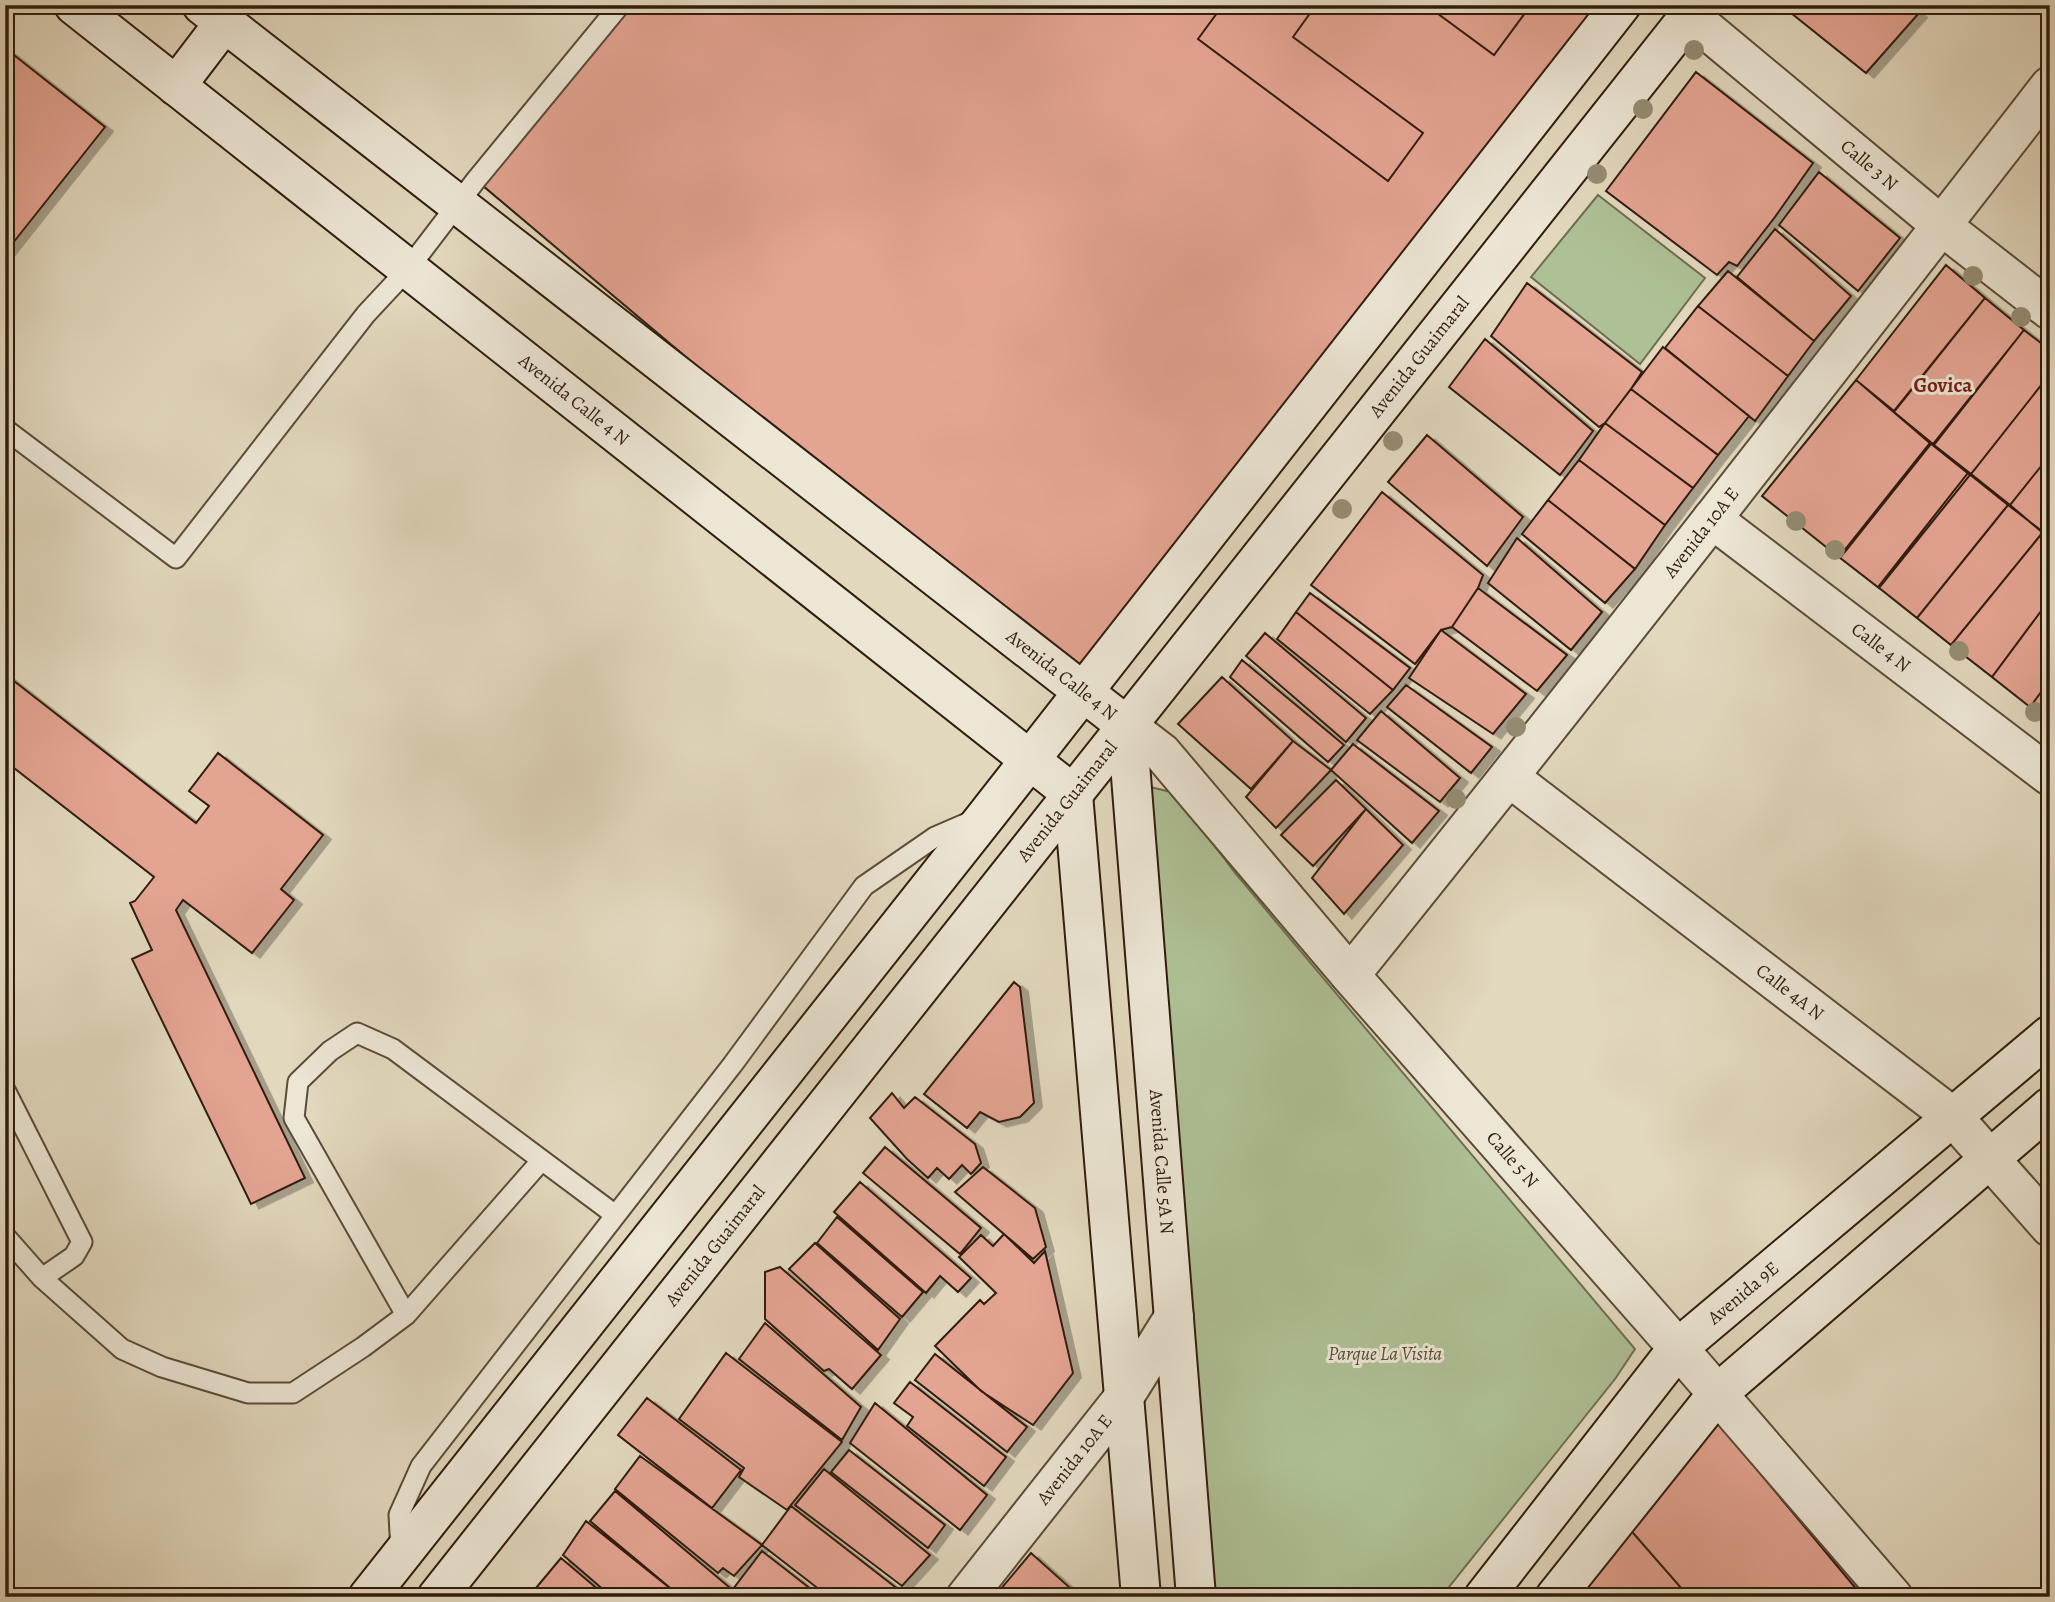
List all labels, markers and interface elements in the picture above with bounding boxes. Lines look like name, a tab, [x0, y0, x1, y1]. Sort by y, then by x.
street label: Calle 3 N	[1835, 134, 1904, 197]
street label: Avenida Guaimaral	[1362, 291, 1476, 424]
street label: Avenida Calle 4 N	[512, 347, 635, 452]
district label: Govica	[1914, 371, 1973, 399]
street label: Avenida 10A E	[1657, 482, 1745, 584]
street label: Calle 4 N	[1846, 616, 1916, 679]
street label: Avenida Calle 4 N	[1000, 623, 1123, 727]
street label: Avenida Guaimaral	[1010, 735, 1124, 868]
street label: Calle 4A N	[1751, 958, 1830, 1027]
street label: Avenida Calle 5A N	[1143, 1088, 1180, 1235]
street label: Calle 5 N	[1480, 1126, 1545, 1194]
street label: Avenida Guaimaral	[658, 1179, 772, 1313]
street label: Avenida 9E	[1701, 1255, 1785, 1331]
park label: Parque La Visita	[1328, 1341, 1442, 1367]
street label: Avenida 10A E	[1030, 1409, 1118, 1511]

